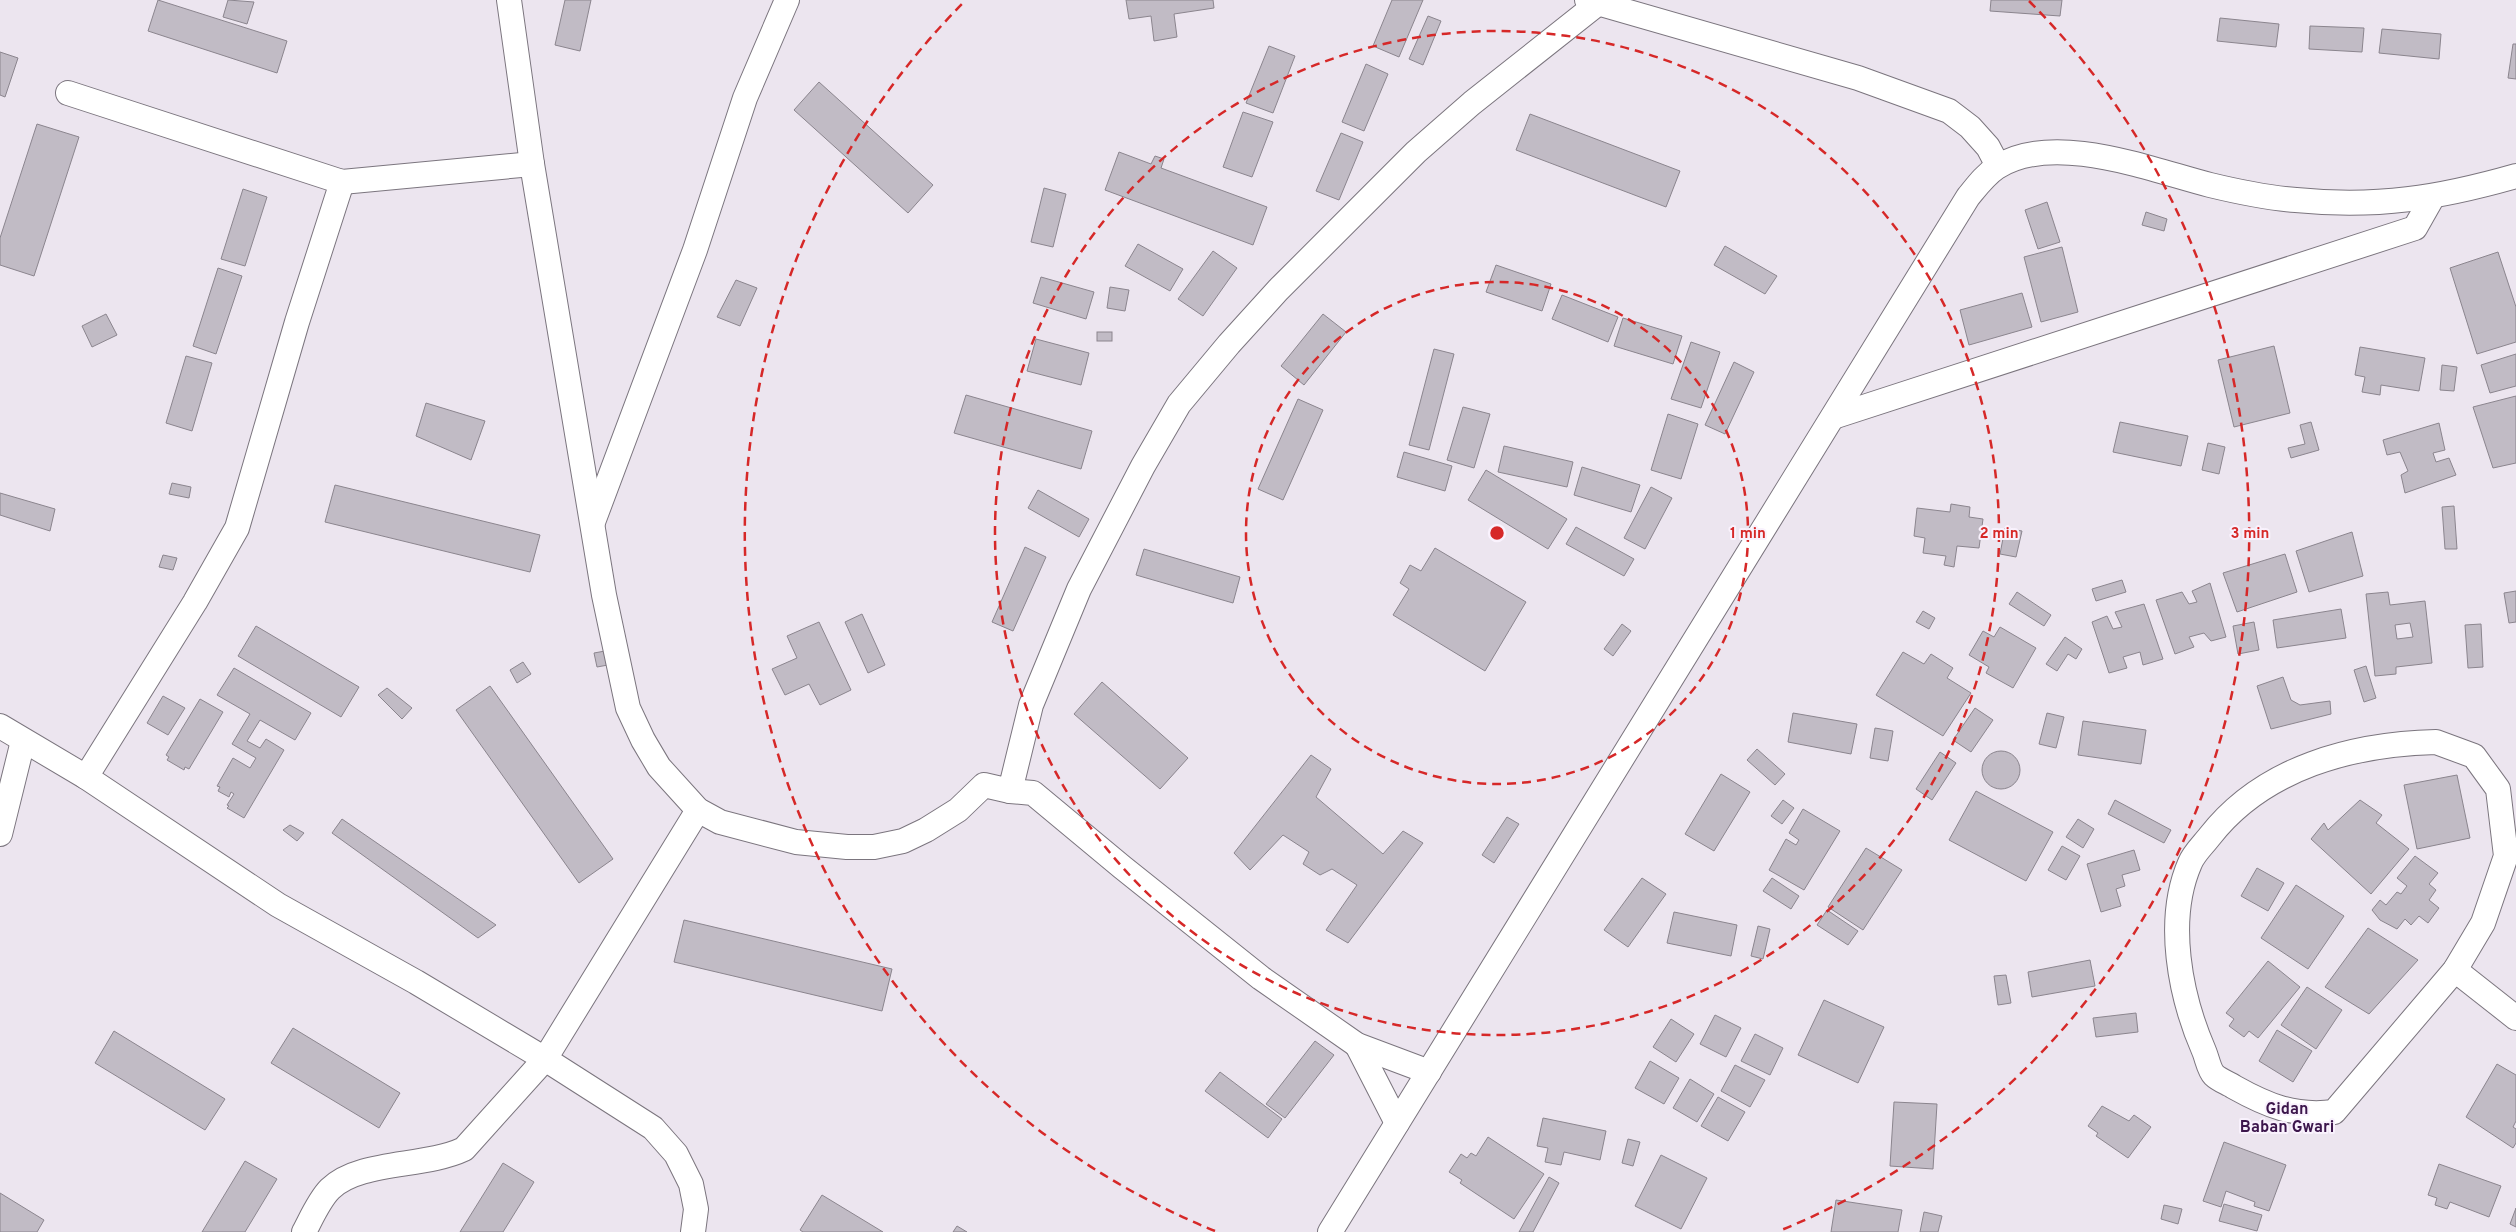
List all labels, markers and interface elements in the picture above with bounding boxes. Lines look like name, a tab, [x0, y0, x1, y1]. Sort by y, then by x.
centre of rings	[1488, 524, 1506, 542]
text: 1 min	[1730, 525, 1766, 544]
text: 2 min	[1979, 525, 2019, 544]
text: 3 min	[2230, 525, 2270, 544]
district label: Gidan Baban Gwari	[2240, 1100, 2334, 1138]

